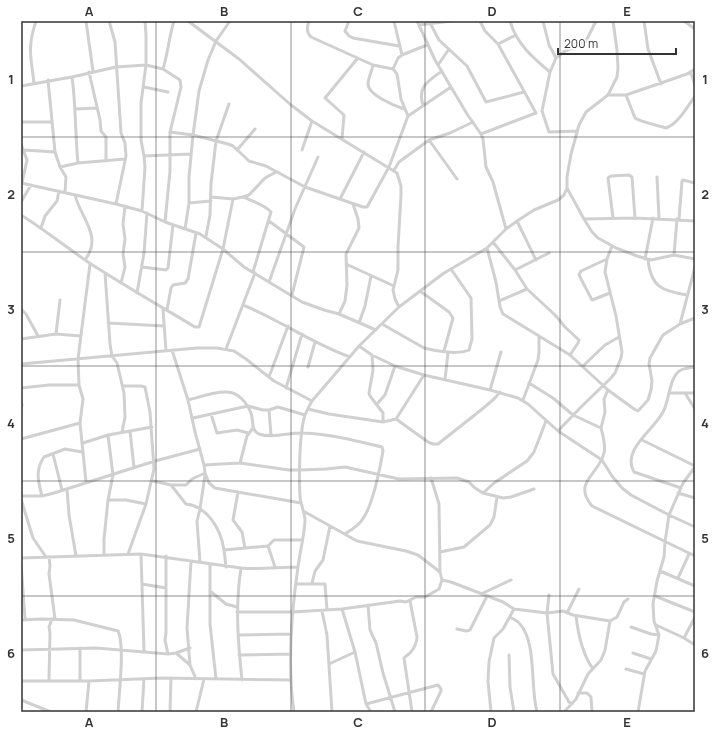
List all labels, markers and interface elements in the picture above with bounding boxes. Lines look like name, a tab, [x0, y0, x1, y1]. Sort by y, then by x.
text: A	[85, 2, 94, 20]
text: B	[220, 2, 228, 20]
text: C	[353, 2, 363, 20]
text: D	[487, 2, 497, 20]
text: E	[623, 2, 631, 20]
scale bar	[558, 30, 676, 56]
text: 200 m	[564, 35, 598, 52]
text: 1	[8, 70, 14, 88]
text: 1	[702, 70, 708, 88]
text: 2	[7, 185, 15, 203]
text: 2	[701, 185, 709, 203]
text: 3	[7, 300, 15, 318]
text: 3	[701, 300, 709, 318]
text: 4	[7, 414, 15, 432]
text: 4	[701, 414, 709, 432]
text: 5	[7, 529, 15, 547]
text: 5	[701, 529, 709, 547]
text: 6	[7, 644, 15, 662]
text: 6	[701, 644, 709, 662]
text: A	[85, 713, 94, 731]
text: B	[220, 713, 228, 731]
text: C	[353, 713, 363, 731]
text: D	[487, 713, 497, 731]
text: E	[623, 713, 631, 731]

